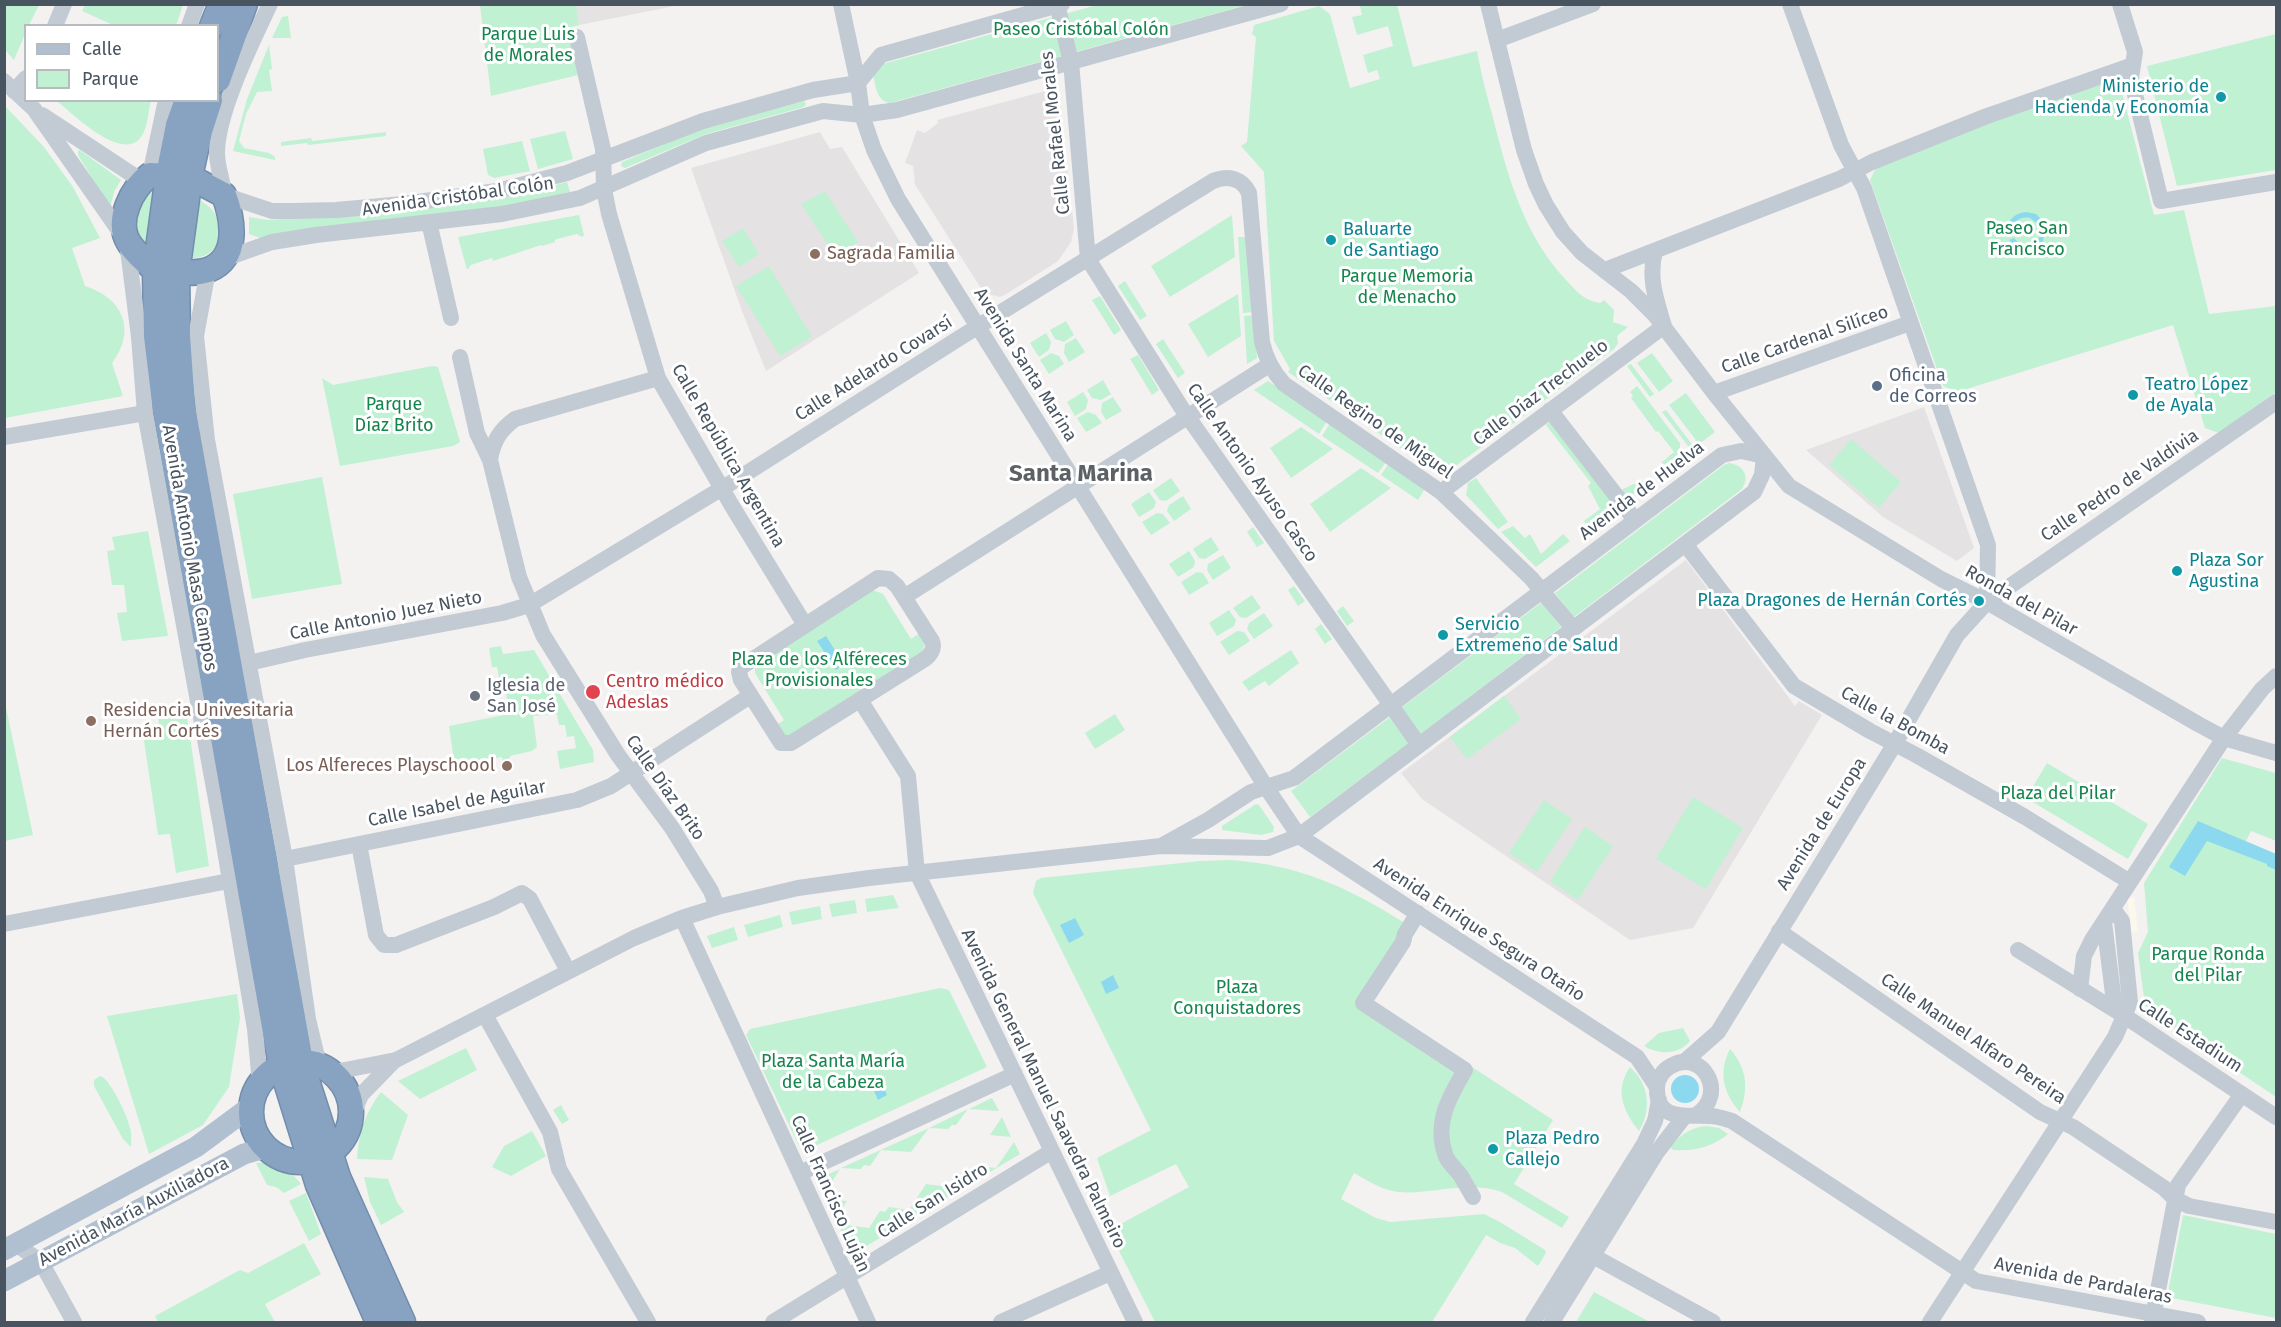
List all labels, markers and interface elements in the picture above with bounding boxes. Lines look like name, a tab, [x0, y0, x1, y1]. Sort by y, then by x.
park label: Paseo Cristóbal Colón	[993, 19, 1169, 41]
legend	[24, 24, 219, 102]
park label: Parque Luis de Morales	[481, 24, 575, 66]
text: Calle	[82, 38, 122, 60]
street label: Calle Rafael Morales	[1037, 50, 1075, 216]
text: Parque	[82, 68, 139, 90]
place label: Ministerio de Hacienda y Economía	[2035, 76, 2209, 118]
marker: Ministerio de Hacienda y Economía	[2214, 90, 2228, 104]
street label: Avenida Cristóbal Colón	[361, 173, 555, 221]
park label: Paseo San Francisco	[1986, 218, 2068, 260]
place label: Baluarte de Santiago	[1343, 219, 1439, 262]
marker: Baluarte de Santiago	[1324, 233, 1338, 247]
place label: Sagrada Familia	[827, 243, 955, 265]
marker: Sagrada Familia	[808, 247, 822, 261]
park label: Parque Memoria de Menacho	[1340, 266, 1474, 308]
street label: Avenida Santa Marina	[969, 284, 1081, 446]
street label: Calle Cardenal Silíceo	[1719, 301, 1891, 379]
street label: Calle Adelardo Covarsí	[791, 312, 957, 426]
street label: Calle Díaz Trechuelo	[1469, 335, 1613, 451]
street label: Calle República Argentina	[667, 360, 789, 552]
street label: Calle Regino de Miguel	[1293, 360, 1457, 484]
place label: Oficina de Correos	[1889, 365, 1977, 407]
place label: Teatro López de Ayala	[2145, 374, 2248, 416]
marker: Oficina de Correos	[1870, 379, 1884, 393]
street label: Calle Antonio Ayuso Casco	[1182, 380, 1322, 566]
marker: Teatro López de Ayala	[2126, 388, 2140, 402]
park label: Parque Díaz Brito	[355, 394, 433, 436]
street label: Avenida Antonio Masa Campos	[157, 423, 221, 673]
street label: Calle Pedro de Valdivia	[2037, 425, 2203, 547]
street label: Avenida de Huelva	[1575, 437, 1709, 545]
district label: Santa Marina	[1009, 460, 1153, 488]
place label: Plaza Sor Agustina	[2189, 550, 2264, 592]
street label: Ronda del Pilar	[1961, 561, 2081, 641]
marker: Plaza Sor Agustina	[2170, 564, 2184, 578]
street label: Calle Antonio Juez Nieto	[288, 587, 484, 645]
place label: Plaza Dragones de Hernán Cortés	[1697, 590, 1967, 612]
marker: Plaza Dragones de Hernán Cortés	[1972, 594, 1986, 608]
place label: Servicio Extremeño de Salud	[1455, 614, 1618, 656]
marker: Servicio Extremeño de Salud	[1436, 628, 1450, 642]
park label: Plaza de los Alféreces Provisionales	[731, 649, 907, 692]
place label: Centro médico Adeslas	[606, 671, 724, 714]
place label: Iglesia de San José	[487, 675, 565, 718]
street label: Calle la Bomba	[1837, 682, 1953, 760]
marker: Centro médico Adeslas	[584, 683, 602, 701]
marker: Iglesia de San José	[468, 689, 482, 703]
place label: Residencia Univesitaria Hernán Cortés	[103, 700, 294, 742]
marker: Residencia Univesitaria Hernán Cortés	[84, 714, 98, 728]
street label: Calle Díaz Brito	[621, 731, 709, 845]
street label: Avenida de Europa	[1772, 754, 1872, 894]
place label: Los Alfereces Playschoool	[286, 755, 495, 777]
marker: Los Alfereces Playschoool	[500, 759, 514, 773]
street label: Calle Isabel de Aguilar	[366, 776, 548, 832]
park label: Plaza del Pilar	[2000, 783, 2116, 805]
street label: Avenida Enrique Segura Otaño	[1369, 854, 1589, 1006]
street label: Avenida General Manuel Saavedra Palmeiro	[956, 926, 1130, 1252]
park label: Parque Ronda del Pilar	[2151, 944, 2265, 986]
street label: Calle Manuel Alfaro Pereira	[1876, 969, 2070, 1109]
park label: Plaza Conquistadores	[1173, 977, 1301, 1020]
street label: Calle Estadium	[2134, 994, 2246, 1078]
park label: Plaza Santa María de la Cabeza	[761, 1051, 905, 1094]
street label: Calle Francisco Luján	[786, 1112, 874, 1276]
place label: Plaza Pedro Callejo	[1505, 1128, 1600, 1170]
marker: Plaza Pedro Callejo	[1486, 1142, 1500, 1156]
street label: Avenida María Auxiliadora	[35, 1153, 233, 1271]
street label: Calle San Isidro	[874, 1158, 992, 1244]
street label: Avenida de Pardaleras	[1992, 1253, 2174, 1309]

